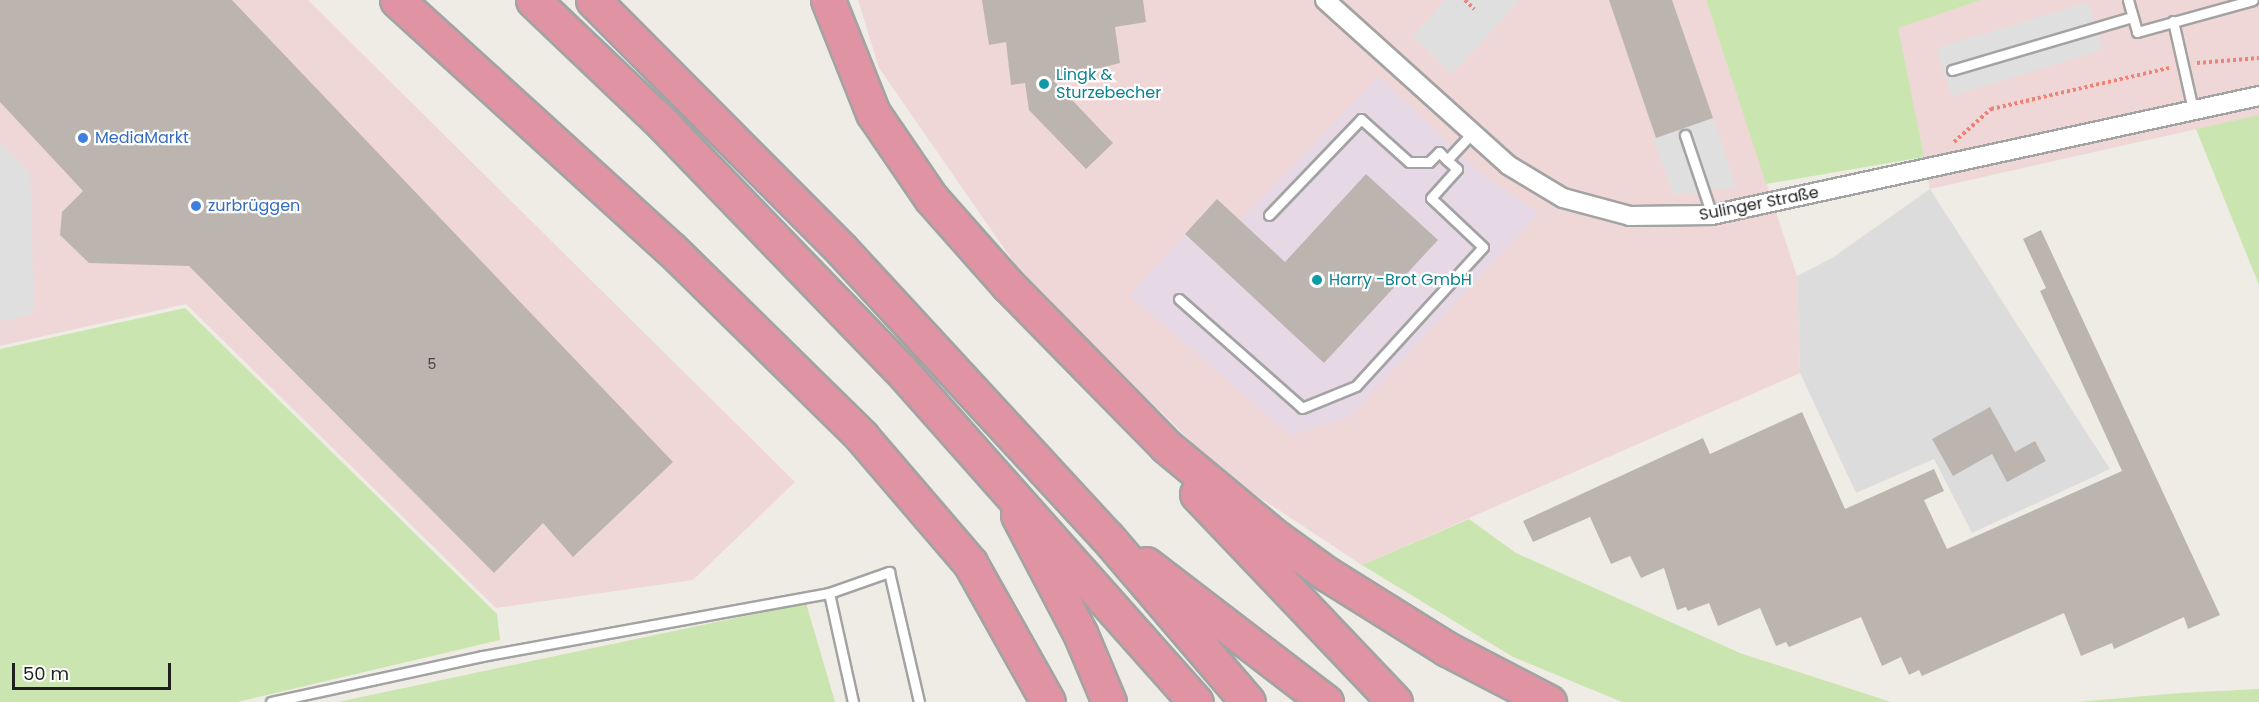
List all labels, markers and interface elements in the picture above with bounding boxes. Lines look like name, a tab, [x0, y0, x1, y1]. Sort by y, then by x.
place label: Lingk & Sturzebecher	[1056, 65, 1161, 103]
marker: Lingk & Sturzebecher	[1037, 77, 1051, 91]
place label: MediaMarkt	[95, 128, 189, 148]
marker: MediaMarkt	[76, 131, 90, 145]
street label: Sulinger Straße	[1698, 183, 1820, 225]
place label: zurbrüggen	[208, 196, 300, 216]
marker: zurbrüggen	[189, 199, 203, 213]
place label: Harry -Brot GmbH	[1329, 270, 1472, 290]
marker: Harry -Brot GmbH	[1310, 273, 1324, 287]
house number: 5	[428, 356, 436, 372]
scale bar	[15, 651, 174, 689]
text: 50 m	[23, 661, 69, 686]

